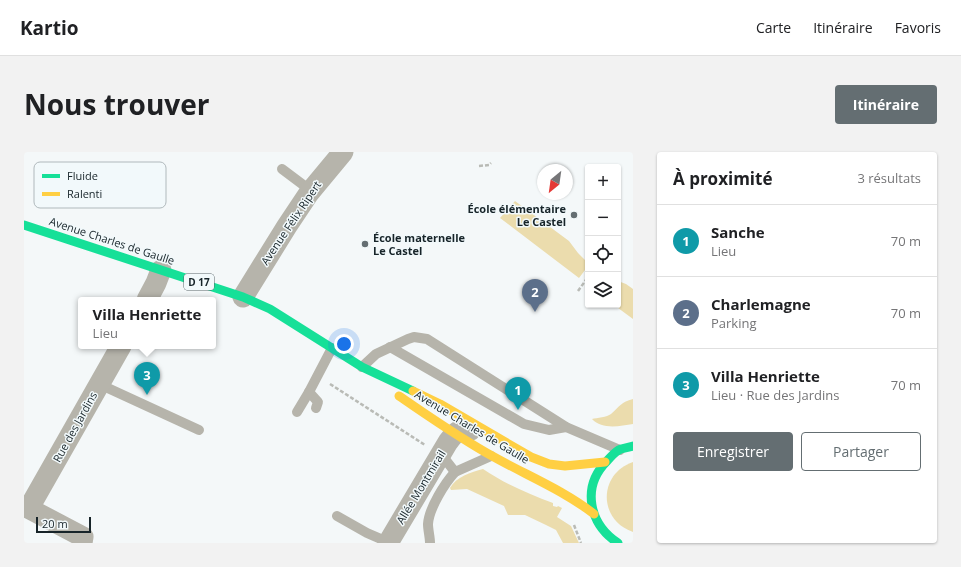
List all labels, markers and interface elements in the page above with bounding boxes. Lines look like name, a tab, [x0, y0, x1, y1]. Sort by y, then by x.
text: Kartio	[20, 15, 79, 41]
text: Carte	[756, 18, 791, 37]
text: Itinéraire	[813, 18, 873, 37]
text: Favoris	[895, 18, 941, 37]
text: Nous trouver	[24, 85, 210, 123]
button: Itinéraire	[835, 85, 937, 124]
legend	[34, 162, 166, 208]
north arrow	[537, 164, 573, 200]
map controls	[585, 164, 621, 308]
button: +	[585, 164, 621, 200]
text: À proximité	[673, 167, 772, 190]
text: Fluide	[67, 168, 98, 183]
text: 3 résultats	[857, 169, 921, 187]
street label: Avenue Félix Ripert	[257, 178, 324, 268]
text: Ralenti	[67, 186, 102, 201]
button: −	[585, 200, 621, 236]
place label: École élémentaire Le Castel	[468, 201, 566, 229]
marker: École élémentaire Le Castel	[569, 210, 579, 220]
street label: Avenue Charles de Gaulle	[48, 213, 177, 268]
text: Sanche	[711, 222, 765, 242]
place label: École maternelle Le Castel	[373, 230, 465, 258]
text: 1	[682, 232, 690, 250]
text: 70 m	[891, 232, 921, 250]
button: locate	[585, 236, 621, 272]
marker: École maternelle Le Castel	[360, 239, 370, 249]
text: Lieu	[711, 242, 736, 260]
button: layers	[585, 272, 621, 308]
road number: D 17	[184, 274, 214, 290]
pin: 2	[522, 279, 548, 312]
text: Charlemagne	[711, 294, 811, 314]
popup	[78, 297, 216, 349]
text: Villa Henriette	[93, 304, 201, 324]
text: 2	[682, 304, 690, 322]
text: 70 m	[891, 304, 921, 322]
text: Parking	[711, 314, 757, 332]
text: Lieu	[93, 324, 118, 342]
your location	[334, 334, 354, 354]
pin: 3	[134, 362, 160, 395]
text: Villa Henriette	[711, 366, 820, 386]
text: 3	[682, 376, 690, 394]
text: 70 m	[891, 376, 921, 394]
pin: 1	[505, 377, 531, 410]
street label: Avenue Charles de Gaulle	[412, 386, 532, 467]
text: Lieu · Rue des Jardins	[711, 386, 839, 404]
street label: Rue des Jardins	[49, 389, 100, 465]
button: Enregistrer	[673, 432, 793, 471]
button: Partager	[801, 432, 921, 471]
street label: Allée Montmirail	[393, 447, 449, 527]
scale bar	[36, 515, 91, 534]
text: 20 m	[42, 516, 68, 531]

